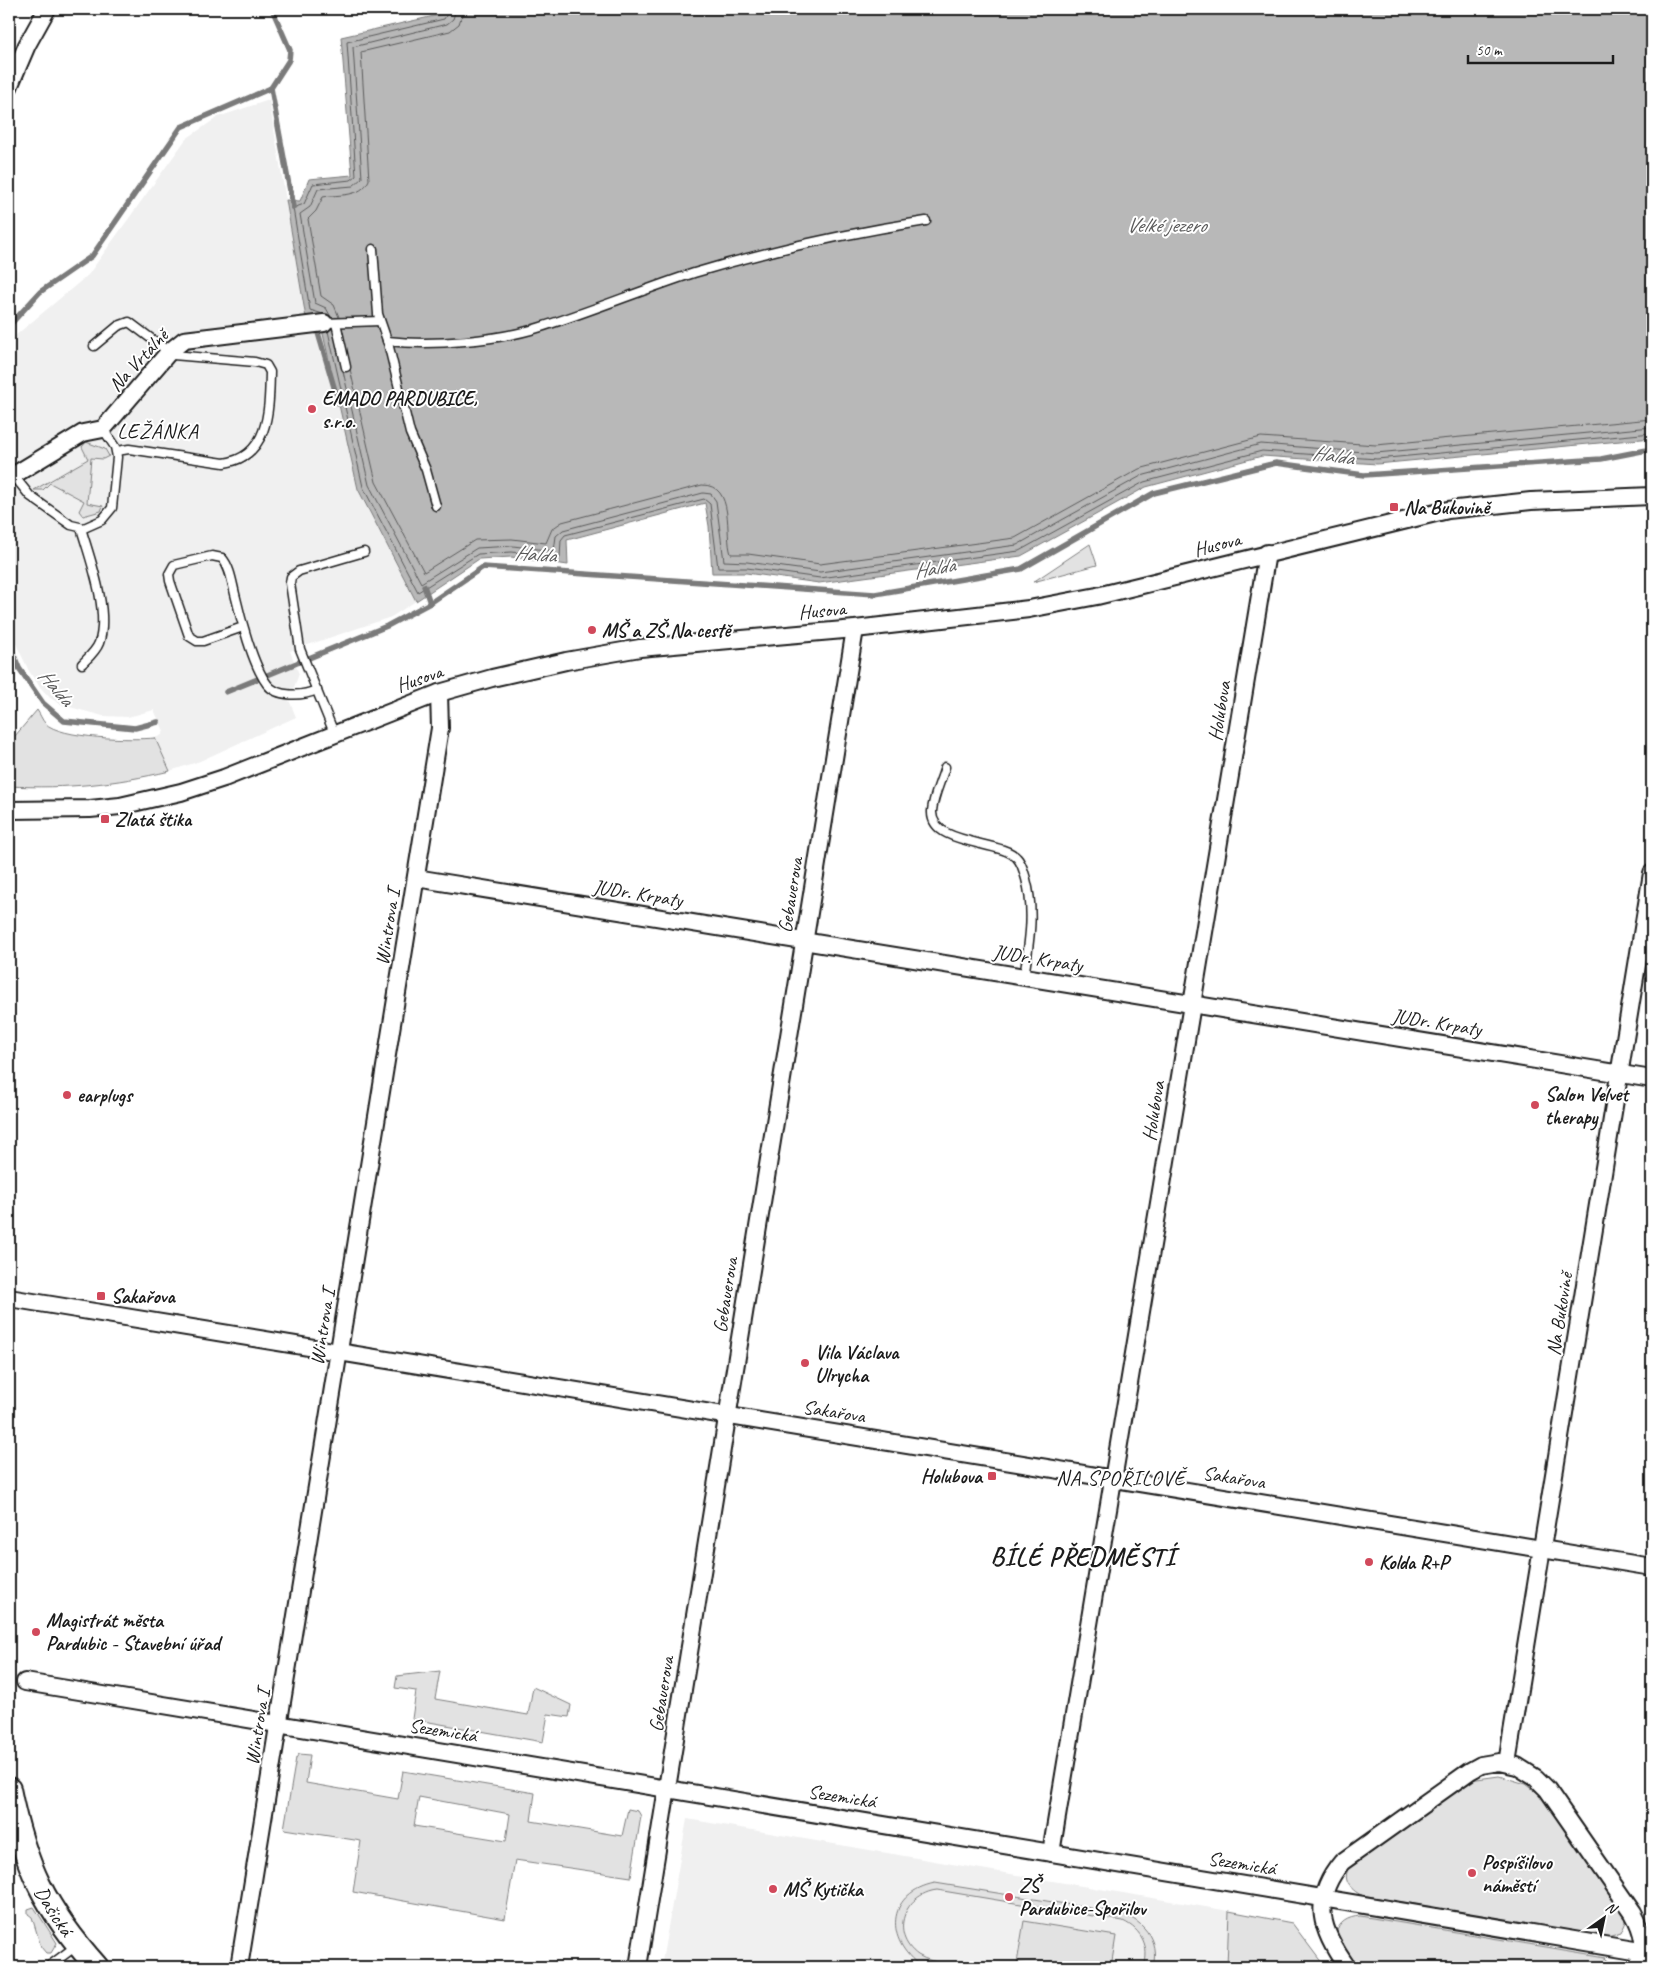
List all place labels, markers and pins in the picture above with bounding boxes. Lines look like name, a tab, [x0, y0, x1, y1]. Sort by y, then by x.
place label: EMADO PARDUBICE, s.r.o.	[322, 386, 477, 434]
marker: EMADO PARDUBICE, s.r.o.	[306, 403, 318, 415]
place label: Na Bukovině	[1404, 495, 1492, 520]
marker: Na Bukovině	[1388, 501, 1400, 513]
place label: MŠ a ZŠ Na cestě	[602, 618, 734, 643]
marker: MŠ a ZŠ Na cestě	[586, 624, 598, 636]
place label: Zlatá štika	[115, 807, 193, 832]
marker: Zlatá štika	[99, 813, 111, 825]
place label: Salon Velvet therapy	[1545, 1082, 1630, 1131]
place label: earplugs	[77, 1083, 134, 1108]
marker: earplugs	[61, 1089, 73, 1101]
marker: Salon Velvet therapy	[1529, 1099, 1541, 1111]
place label: Sakařova	[111, 1284, 176, 1309]
marker: Sakařova	[95, 1290, 107, 1302]
place label: Vila Václava Ulrycha	[815, 1340, 900, 1388]
marker: Vila Václava Ulrycha	[799, 1357, 811, 1369]
place label: Holubova	[921, 1464, 984, 1489]
marker: Holubova	[986, 1470, 998, 1482]
place label: Kolda R+P	[1379, 1550, 1452, 1575]
marker: Kolda R+P	[1363, 1556, 1375, 1568]
place label: Magistrát města Pardubic - Stavební úřad	[46, 1608, 224, 1656]
marker: Magistrát města Pardubic - Stavební úřad	[30, 1626, 42, 1638]
place label: Pospíšilovo náměstí	[1482, 1850, 1553, 1898]
marker: Pospíšilovo náměstí	[1466, 1867, 1478, 1879]
place label: ZŠ Pardubice-Spořilov	[1019, 1873, 1148, 1921]
place label: MŠ Kytička	[783, 1877, 865, 1902]
marker: MŠ Kytička	[767, 1883, 779, 1895]
marker: ZŠ Pardubice-Spořilov	[1003, 1891, 1015, 1903]

